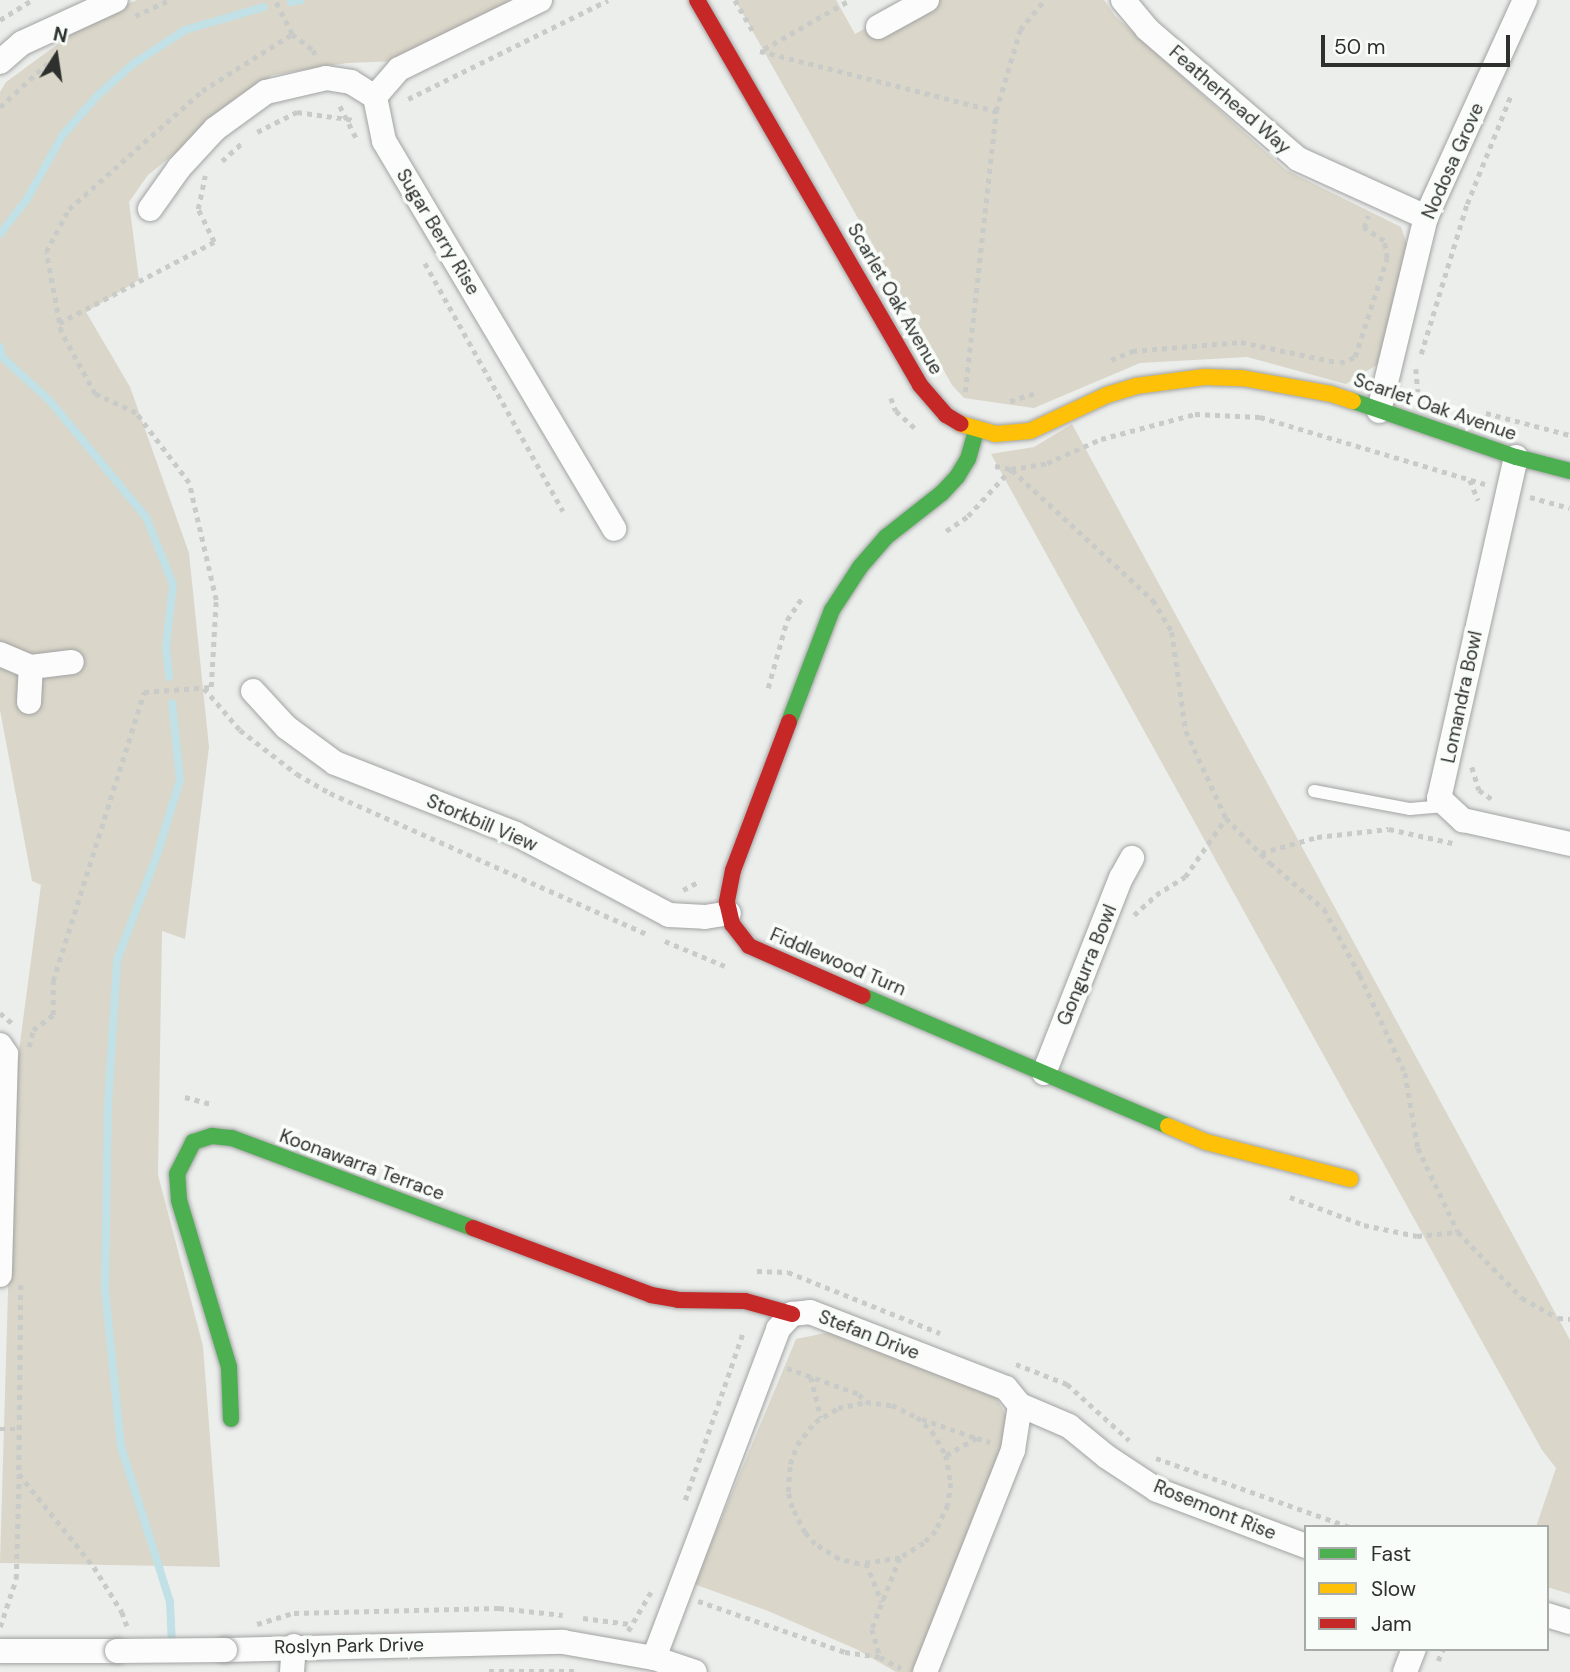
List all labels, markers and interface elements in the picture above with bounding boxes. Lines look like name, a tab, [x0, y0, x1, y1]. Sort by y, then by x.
north arrow	[21, 21, 91, 91]
text: N	[51, 21, 70, 49]
scale bar	[1325, 21, 1514, 65]
text: 50 m	[1334, 33, 1385, 61]
street label: Featherhead Way	[1164, 41, 1296, 159]
street label: Nodosa Grove	[1417, 99, 1489, 223]
street label: Sugar Berry Rise	[391, 165, 485, 299]
street label: Scarlet Oak Avenue	[842, 219, 948, 379]
street label: Scarlet Oak Avenue	[1351, 368, 1519, 446]
street label: Lomandra Bowl	[1437, 629, 1487, 765]
street label: Storkbill View	[423, 789, 541, 857]
street label: Gongurra Bowl	[1052, 901, 1122, 1029]
street label: Fiddlewood Turn	[767, 923, 909, 1001]
street label: Koonawarra Terrace	[276, 1125, 448, 1205]
street label: Stefan Drive	[815, 1305, 923, 1365]
street label: Rosemont Rise	[1150, 1475, 1280, 1545]
legend	[1304, 1525, 1549, 1651]
text: Fast	[1371, 1540, 1411, 1568]
text: Slow	[1371, 1575, 1416, 1603]
text: Jam	[1371, 1610, 1412, 1638]
street label: Roslyn Park Drive	[274, 1633, 424, 1659]

